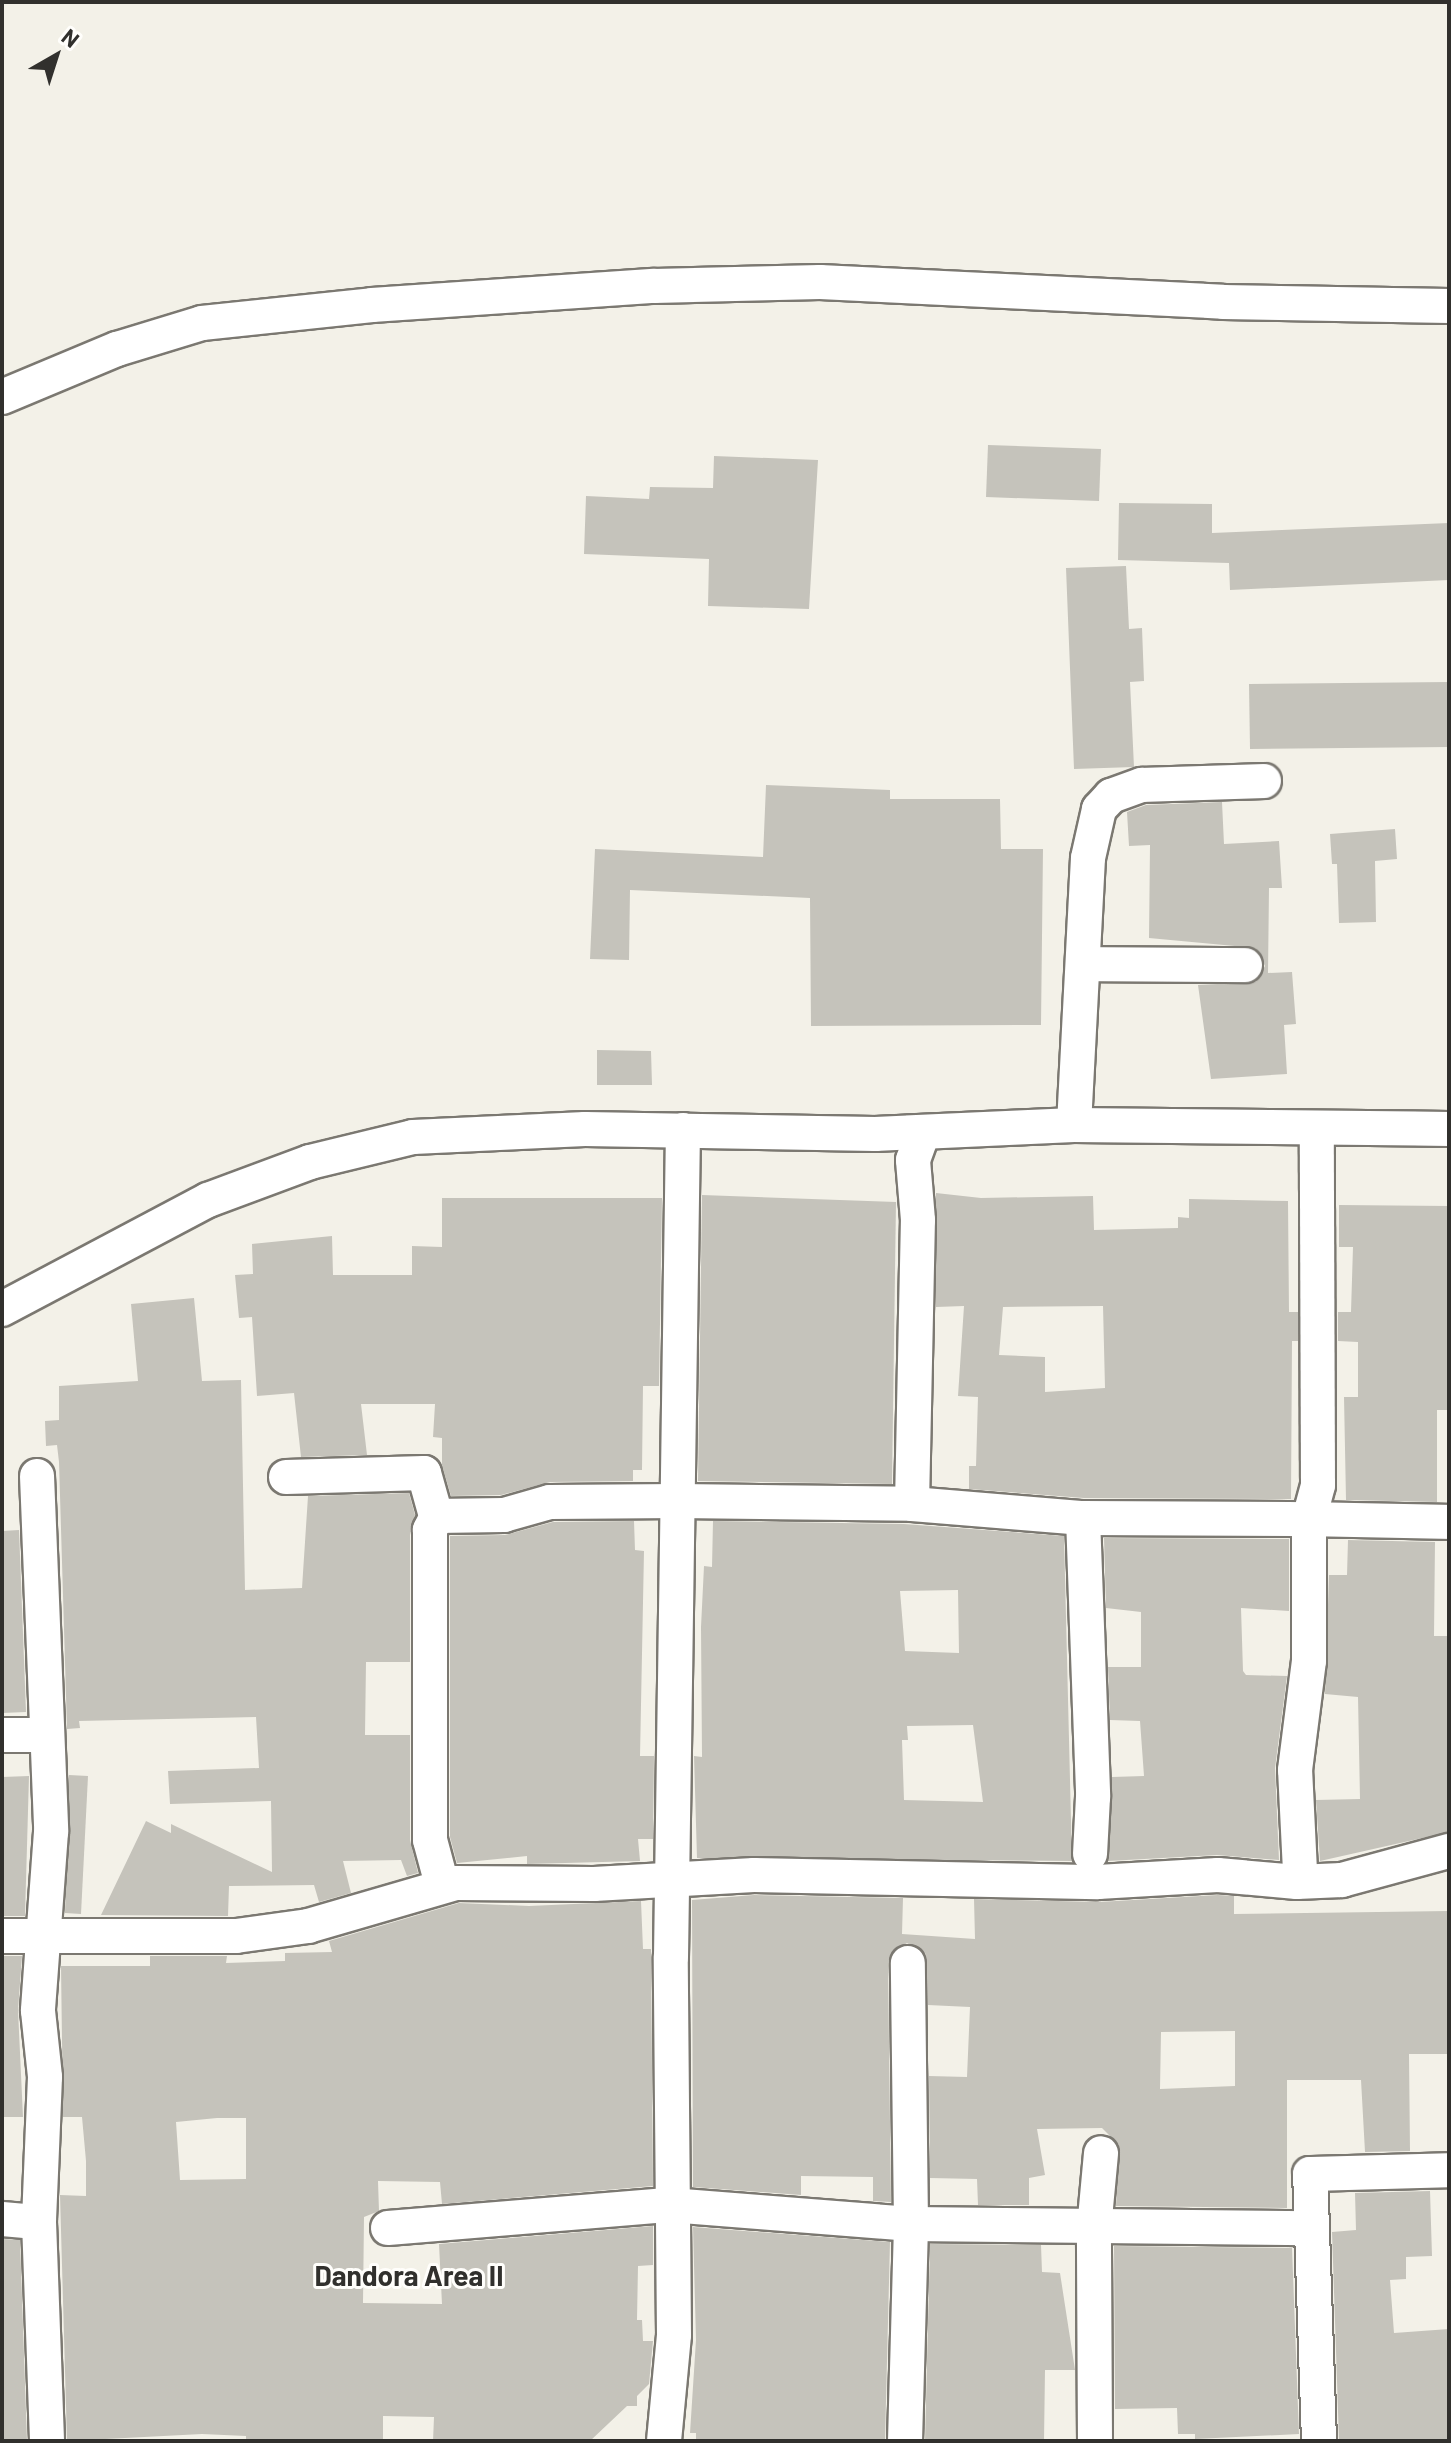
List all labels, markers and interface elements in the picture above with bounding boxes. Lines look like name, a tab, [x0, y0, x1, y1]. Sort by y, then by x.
north arrow	[16, 16, 96, 96]
text: N	[57, 23, 85, 52]
district label: Dandora Area II	[314, 2258, 504, 2292]

